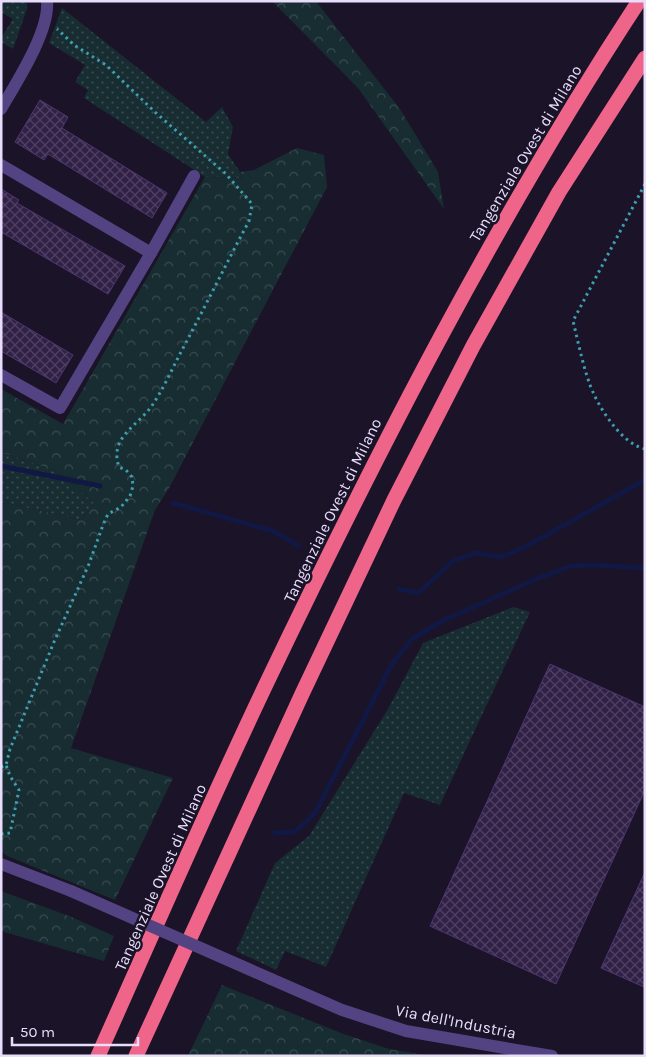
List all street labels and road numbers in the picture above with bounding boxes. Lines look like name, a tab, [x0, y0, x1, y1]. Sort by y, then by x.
street label: Tangenziale Ovest di Milano	[465, 62, 586, 245]
street label: Tangenziale Ovest di Milano	[280, 415, 385, 605]
street label: Tangenziale Ovest di Milano	[111, 781, 210, 974]
street label: Via dell'Industria	[394, 1000, 518, 1042]

